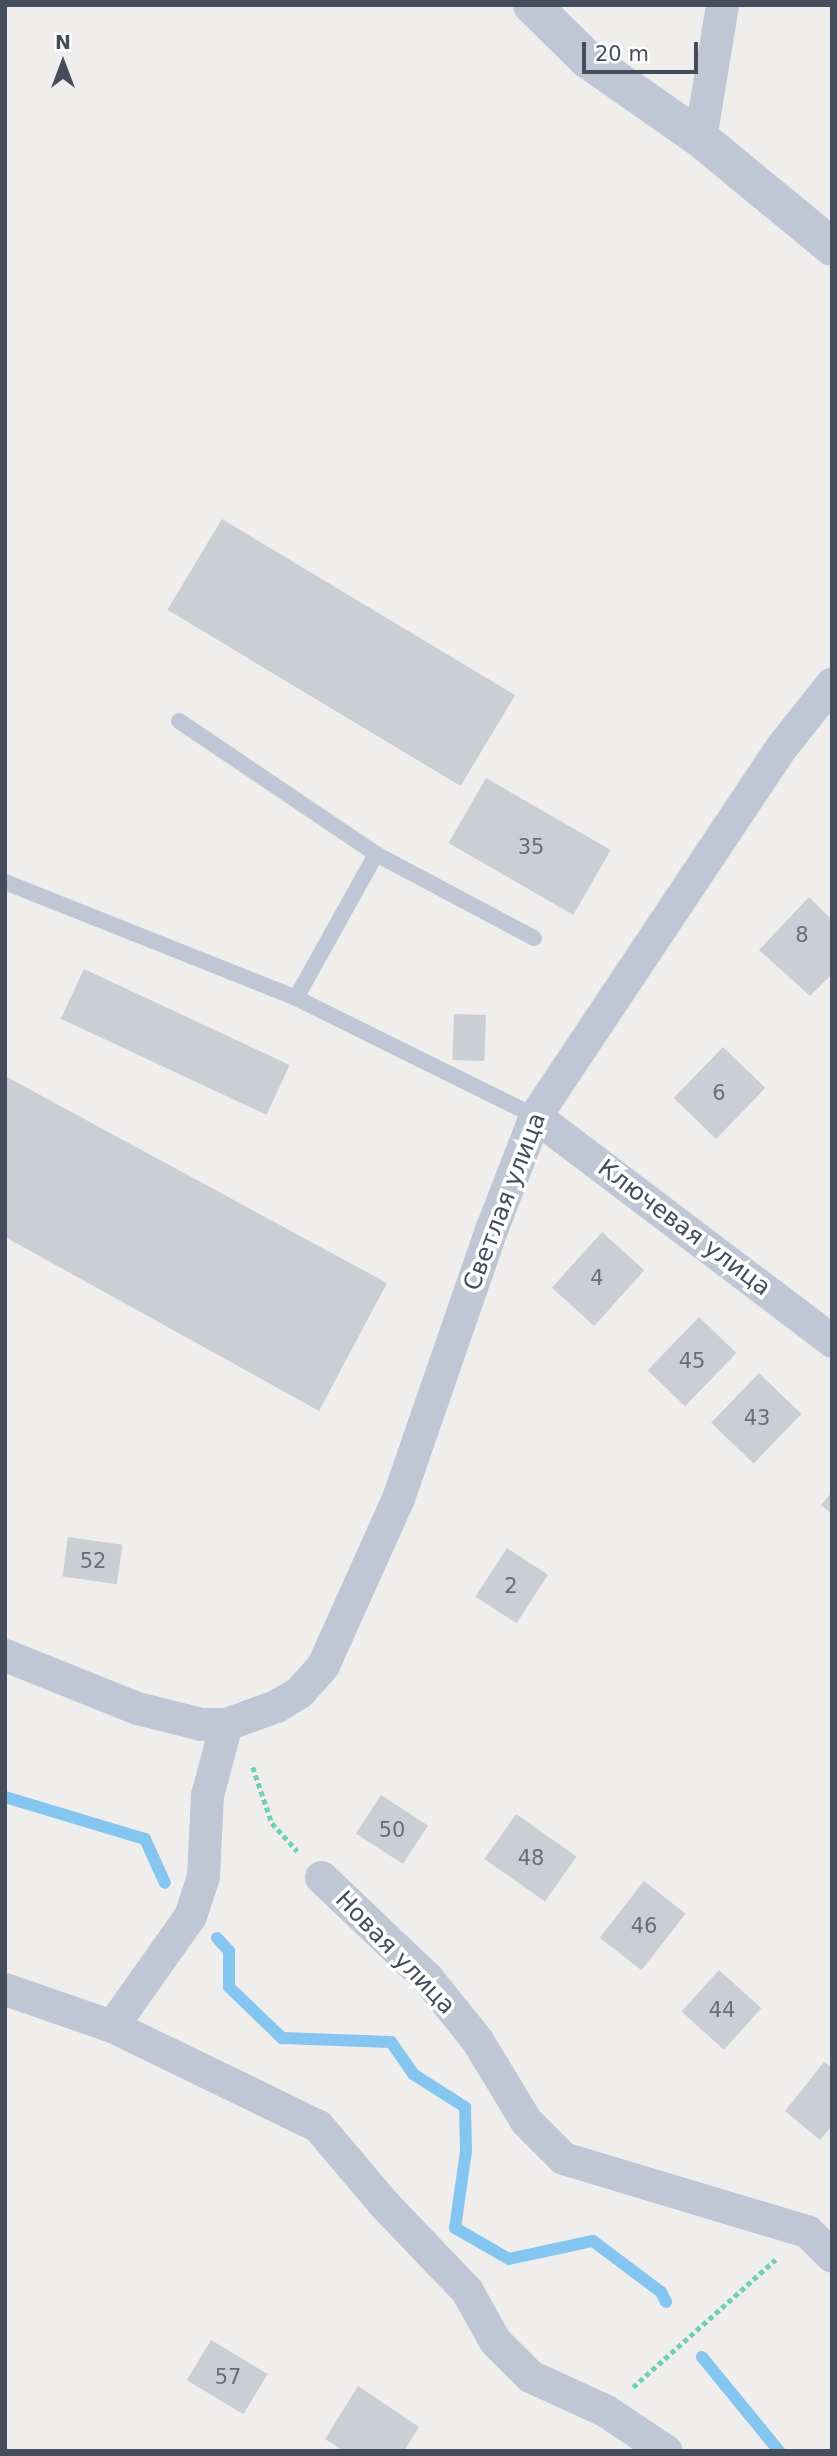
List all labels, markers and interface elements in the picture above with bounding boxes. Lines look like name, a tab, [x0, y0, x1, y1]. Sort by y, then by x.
north arrow	[28, 28, 98, 98]
scale bar	[585, 28, 700, 72]
text: N	[55, 31, 71, 53]
text: 20 m	[595, 42, 649, 66]
house number: 35	[518, 834, 544, 860]
house number: 8	[795, 922, 809, 948]
house number: 6	[712, 1080, 726, 1106]
street label: Светлая улица	[458, 1109, 552, 1295]
street label: Ключевая улица	[592, 1154, 776, 1302]
house number: 4	[590, 1265, 604, 1291]
house number: 45	[679, 1348, 705, 1374]
house number: 43	[744, 1405, 770, 1431]
house number: 52	[80, 1548, 106, 1574]
house number: 2	[504, 1573, 518, 1599]
house number: 50	[379, 1817, 405, 1843]
house number: 48	[518, 1845, 544, 1871]
street label: Новая улица	[329, 1886, 461, 2020]
house number: 46	[631, 1913, 657, 1939]
house number: 44	[709, 1997, 735, 2023]
house number: 57	[215, 2364, 241, 2390]

